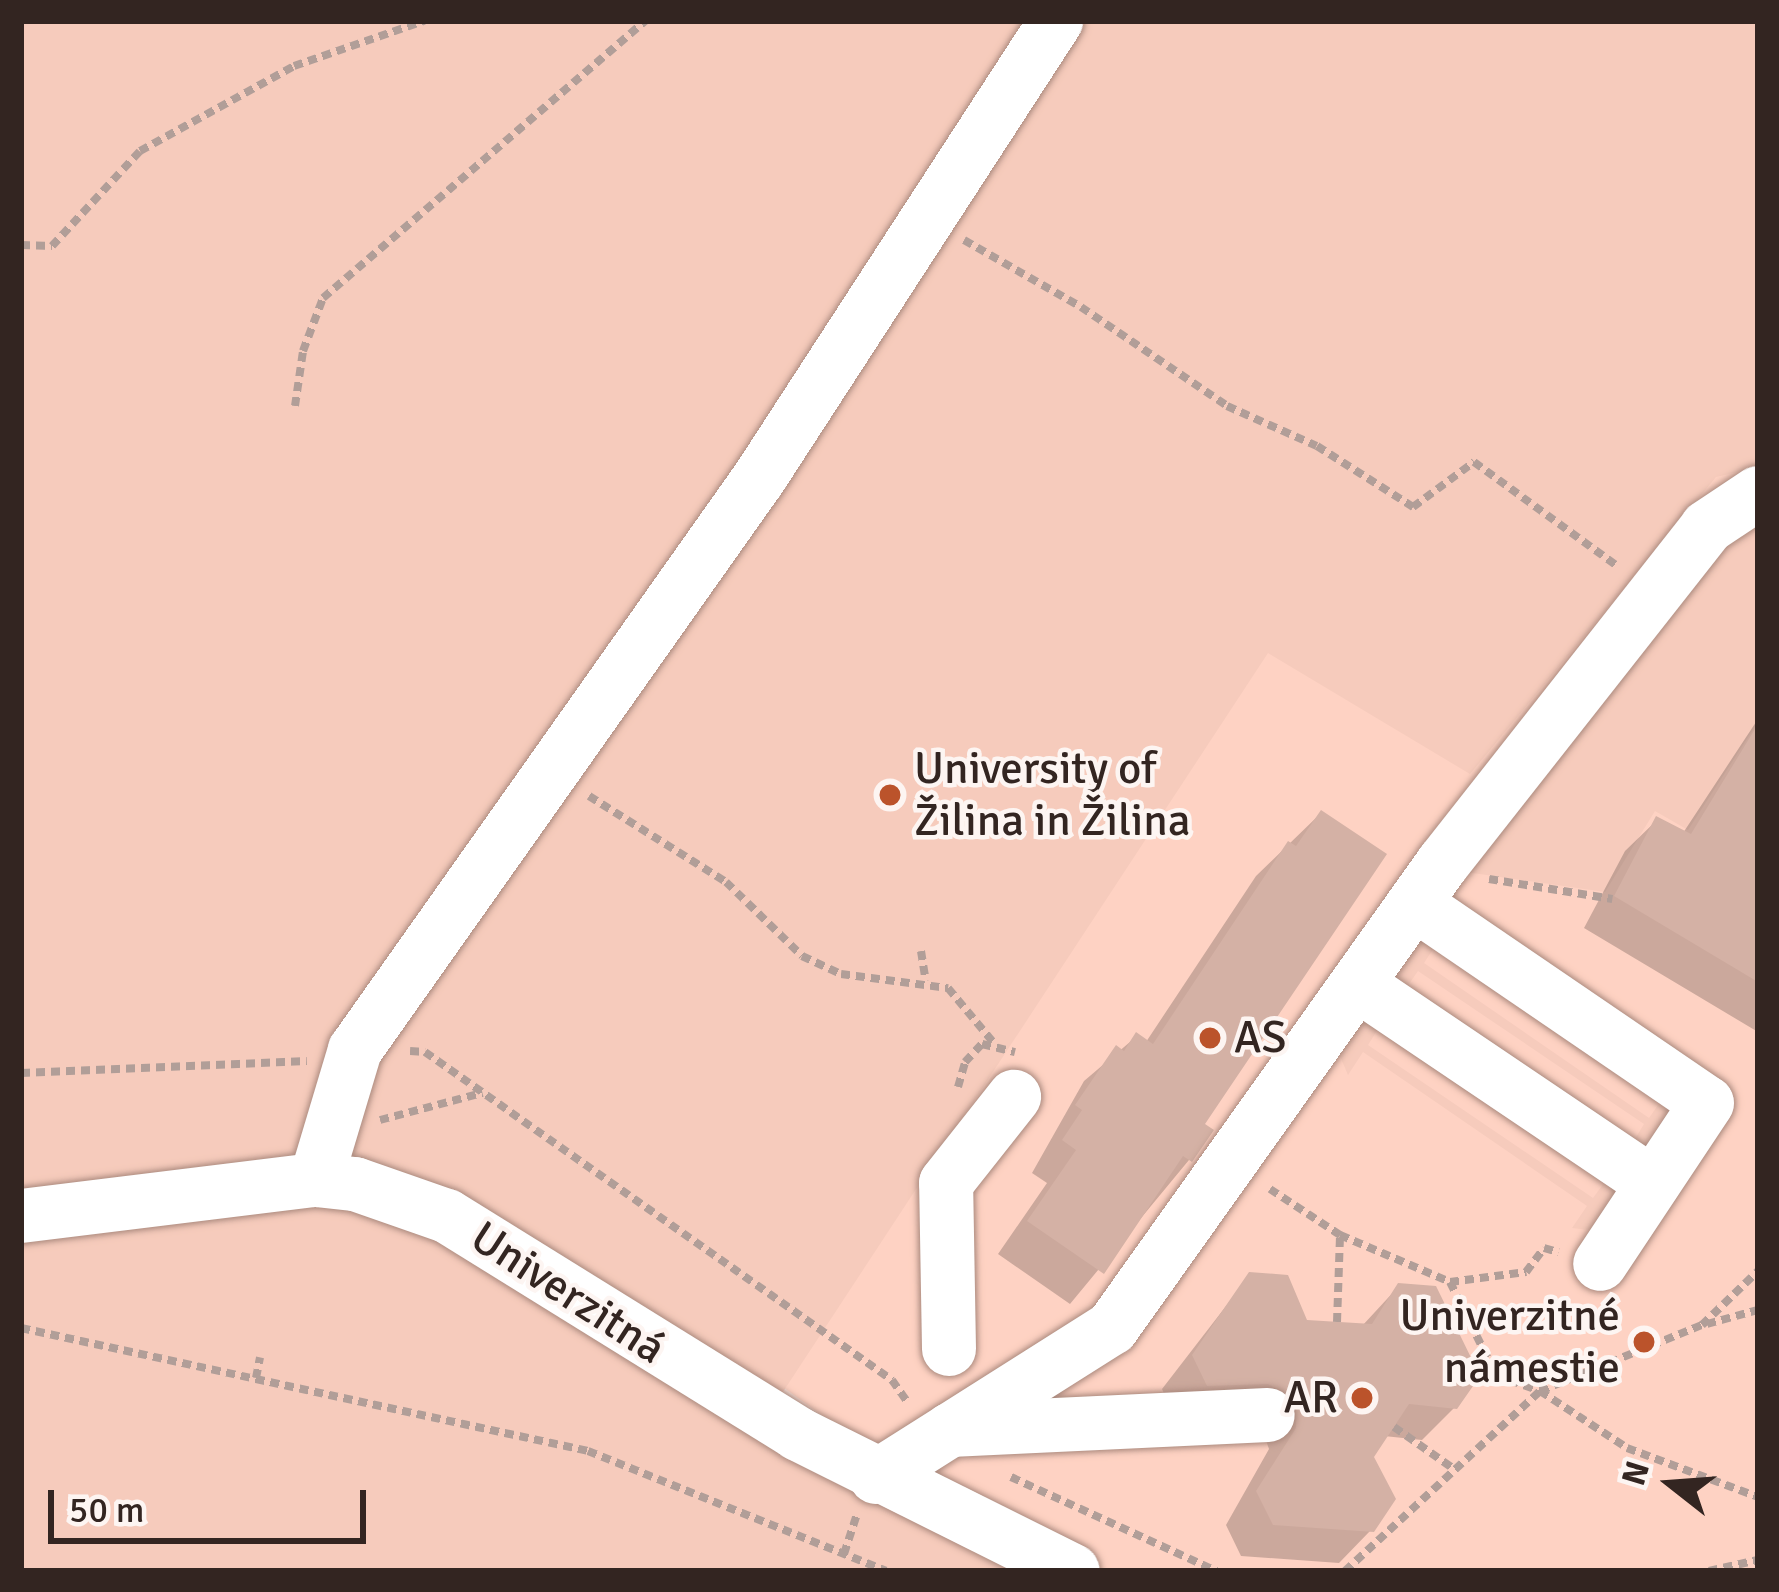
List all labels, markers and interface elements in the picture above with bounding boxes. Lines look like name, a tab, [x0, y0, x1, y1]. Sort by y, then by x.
place label: University of Žilina in Žilina	[914, 742, 1191, 848]
marker: University of Žilina in Žilina	[877, 782, 903, 808]
place label: AS	[1234, 1011, 1287, 1065]
marker: AS	[1197, 1025, 1223, 1051]
street label: Univerzitná	[461, 1210, 675, 1376]
place label: Univerzitné námestie	[1399, 1289, 1620, 1395]
marker: Univerzitné námestie	[1631, 1329, 1657, 1355]
place label: AR	[1283, 1371, 1338, 1425]
marker: AR	[1349, 1385, 1375, 1411]
north arrow	[1611, 1424, 1731, 1544]
text: N	[1613, 1456, 1659, 1490]
scale bar	[54, 1466, 372, 1540]
text: 50 m	[69, 1488, 145, 1533]

